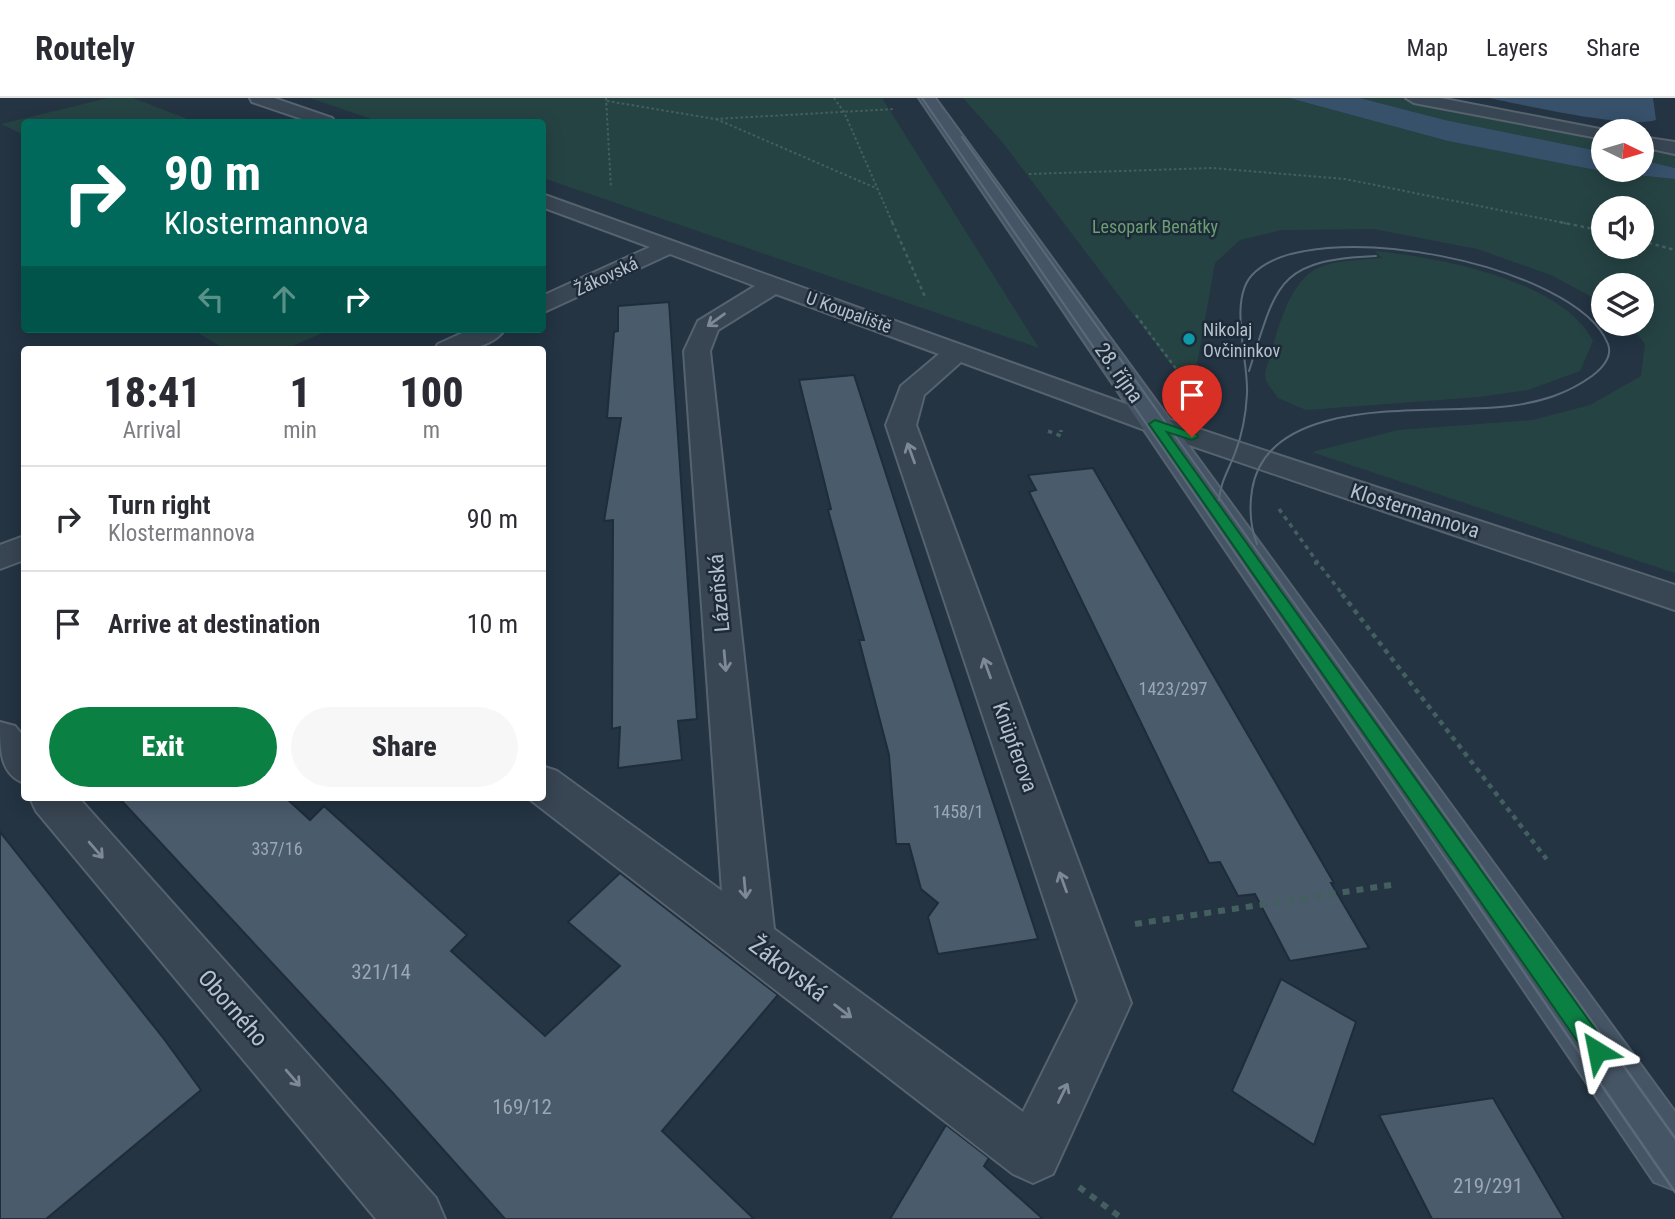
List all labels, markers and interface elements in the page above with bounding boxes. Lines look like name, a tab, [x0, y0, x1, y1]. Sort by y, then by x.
text: Routely	[35, 29, 135, 68]
text: Map	[1407, 34, 1448, 62]
text: Layers	[1486, 34, 1548, 62]
text: Share	[1586, 34, 1640, 62]
north arrow	[1591, 119, 1654, 182]
map controls	[1591, 119, 1654, 336]
text: 90 m	[164, 145, 261, 202]
icon: right	[49, 147, 140, 238]
button: sound	[1591, 196, 1654, 259]
text: Klostermannova	[164, 204, 369, 242]
park label: Lesopark Benátky	[1092, 216, 1219, 237]
street label: Žákovská	[571, 252, 641, 300]
button: layers	[1591, 273, 1654, 336]
icon: left	[192, 280, 230, 318]
icon: ahead	[265, 280, 303, 318]
icon: right	[338, 280, 376, 318]
street label: U Koupaliště	[803, 287, 895, 337]
one-way arrow	[707, 312, 726, 327]
place label: Nikolaj Ovčininkov	[1203, 319, 1280, 361]
marker: Nikolaj Ovčininkov	[1181, 331, 1197, 347]
street label: 28. října	[1090, 339, 1148, 407]
pin	[1162, 365, 1222, 437]
text: 18:41	[103, 368, 201, 417]
text: 1	[289, 368, 311, 417]
text: 100	[399, 368, 464, 417]
icon: arrive	[1173, 376, 1211, 414]
text: Arrival	[123, 417, 181, 444]
text: min	[283, 417, 317, 444]
text: m	[423, 417, 440, 444]
one-way arrow	[904, 443, 916, 465]
street label: Klostermannova	[1347, 479, 1483, 543]
text: Turn right	[108, 490, 210, 520]
icon: right	[49, 500, 87, 538]
text: 90 m	[467, 504, 518, 534]
text: Klostermannova	[108, 520, 255, 547]
street label: Lázeňská	[704, 553, 734, 633]
icon: arrive	[49, 605, 87, 643]
text: Arrive at destination	[108, 609, 320, 639]
text: 10 m	[467, 609, 518, 639]
one-way arrow	[719, 650, 732, 672]
one-way arrow	[980, 657, 992, 679]
house number: 1423/297	[1139, 678, 1208, 699]
street label: Knüpferova	[988, 699, 1042, 795]
button: Exit	[49, 707, 277, 787]
button: Share	[291, 707, 518, 787]
house number: 1458/1	[932, 801, 984, 822]
house number: 337/16	[251, 838, 303, 859]
one-way arrow	[88, 840, 104, 858]
one-way arrow	[1056, 871, 1069, 893]
one-way arrow	[739, 876, 752, 899]
street label: Žákovská	[744, 931, 832, 1007]
house number: 321/14	[351, 960, 411, 984]
street label: Oborného	[192, 964, 274, 1052]
one-way arrow	[833, 1004, 852, 1018]
position arrow	[1560, 1014, 1634, 1088]
one-way arrow	[285, 1068, 301, 1086]
one-way arrow	[1056, 1083, 1070, 1104]
house number: 169/12	[492, 1095, 552, 1119]
house number: 219/291	[1453, 1174, 1523, 1198]

